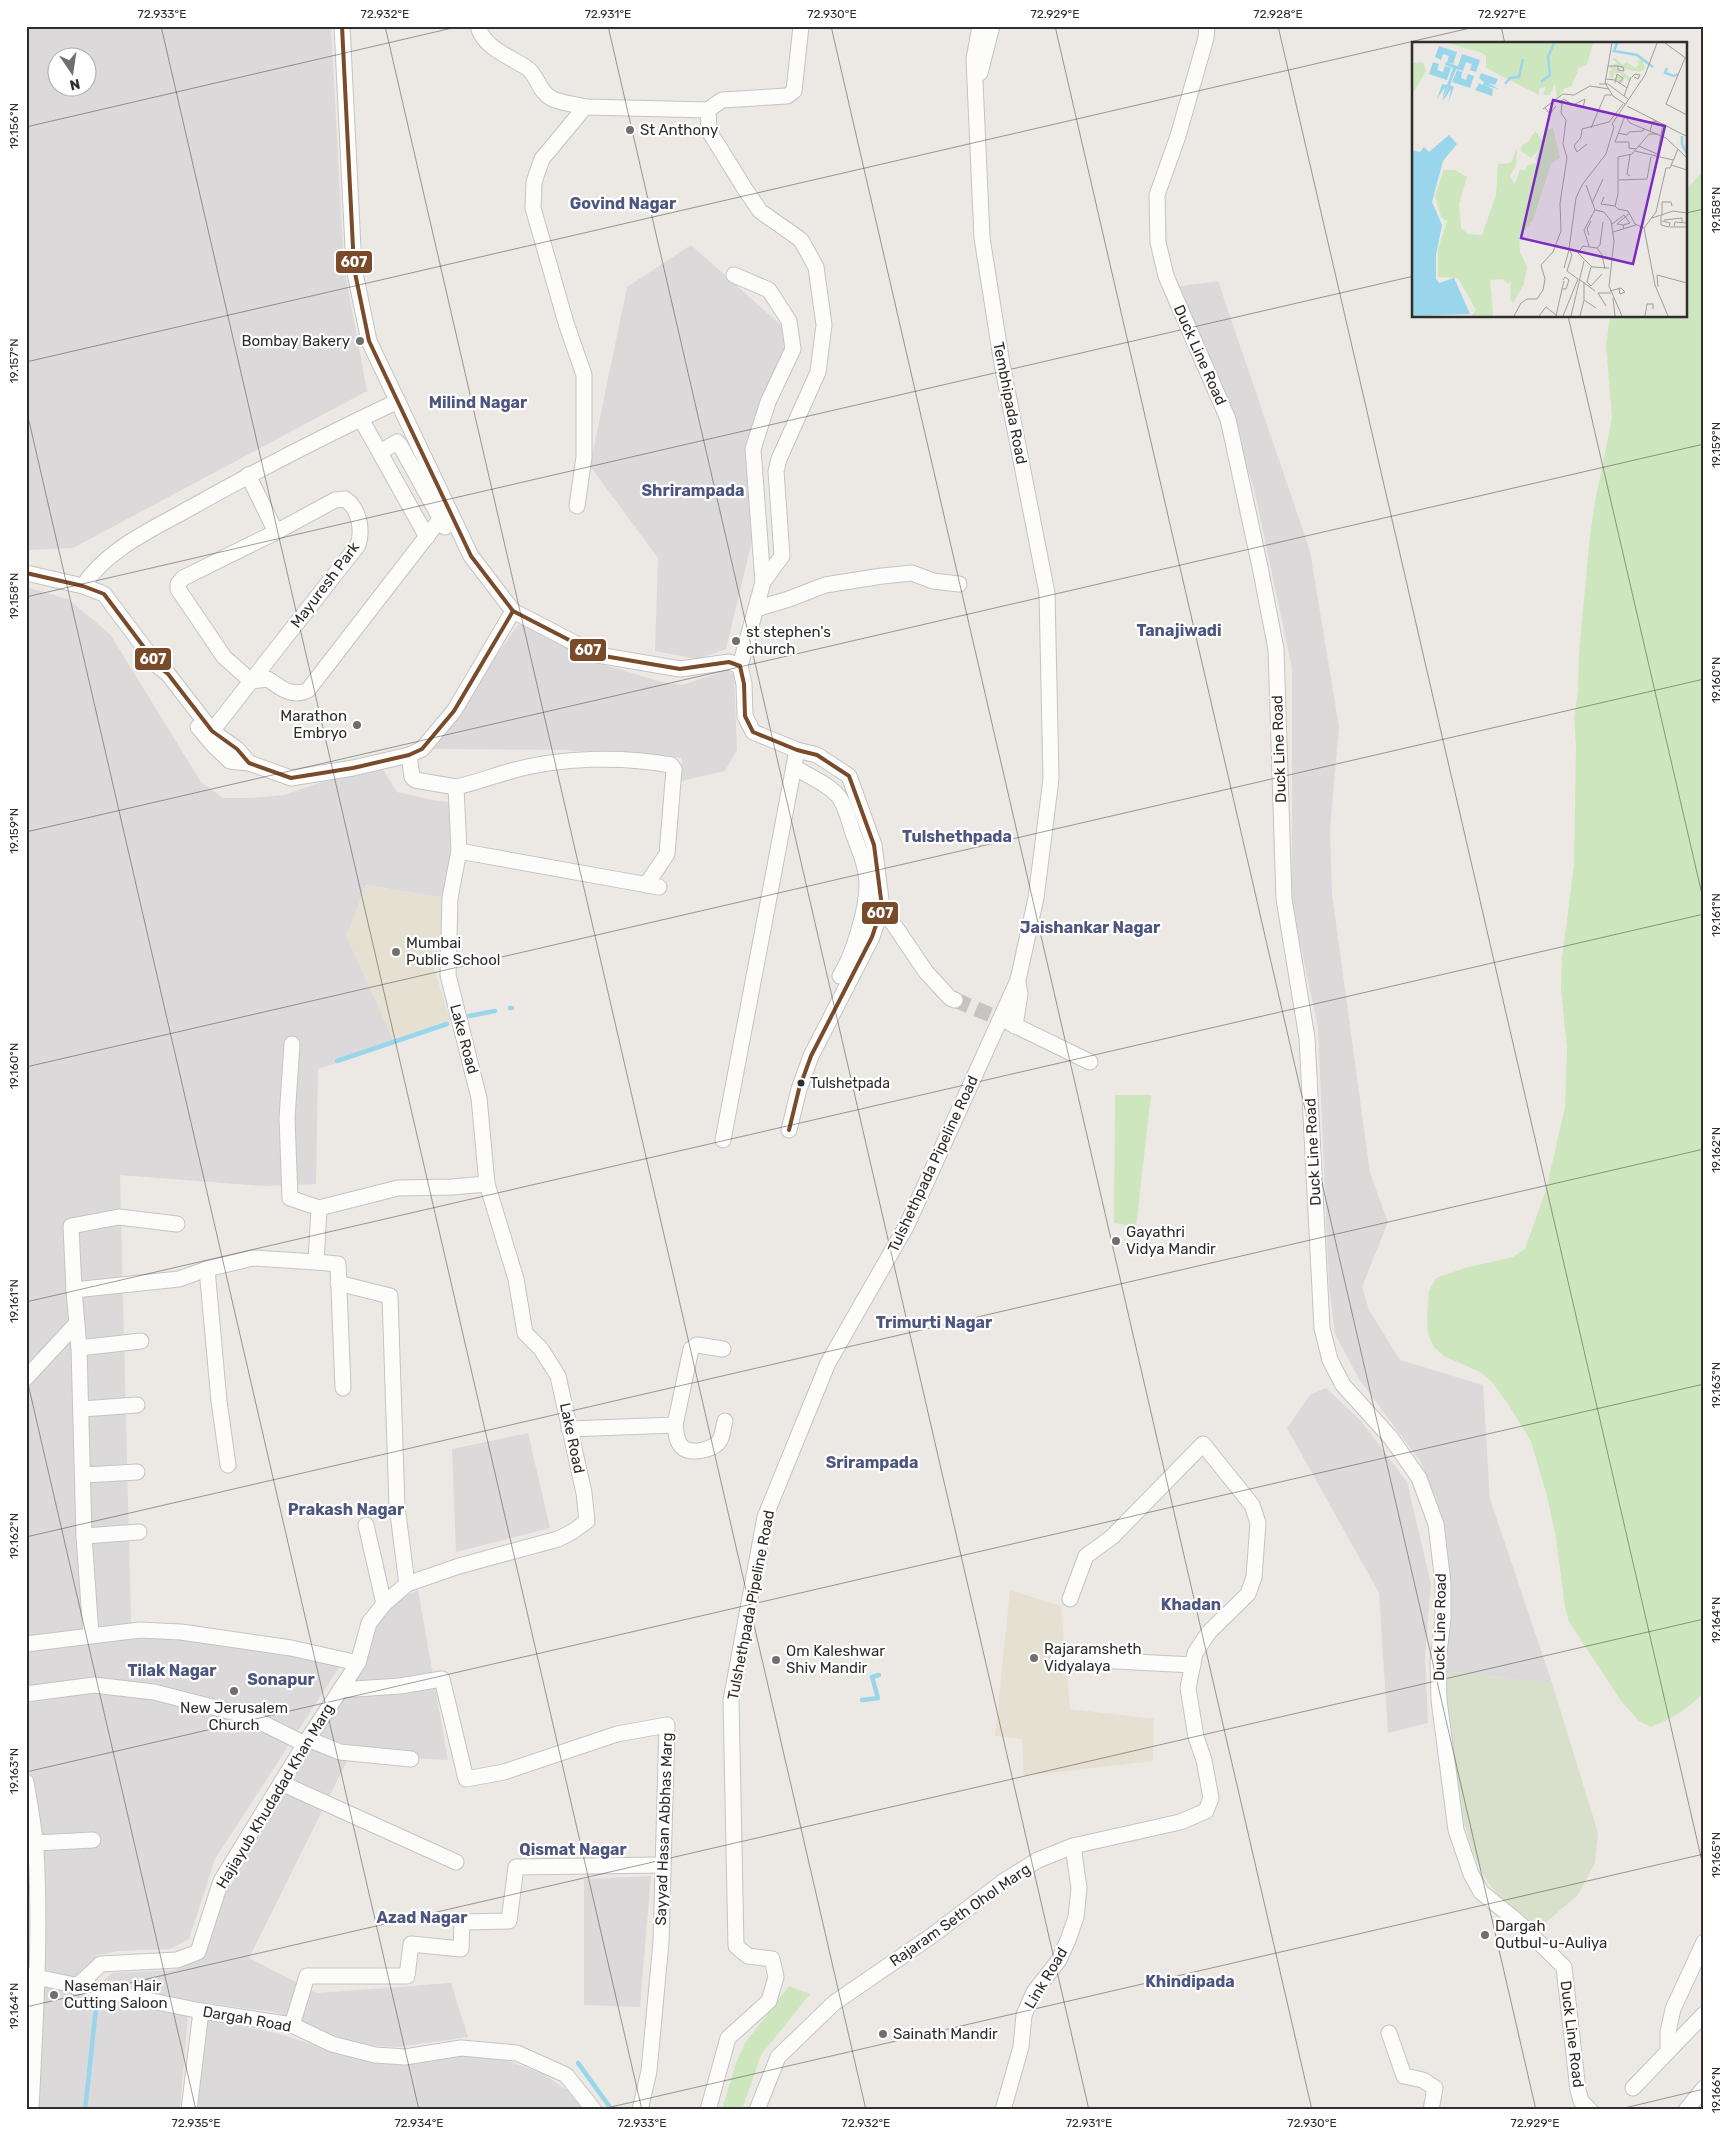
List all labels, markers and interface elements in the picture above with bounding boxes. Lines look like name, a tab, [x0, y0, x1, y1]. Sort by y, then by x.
text: 72.933°E	[138, 7, 186, 21]
text: 72.932°E	[361, 7, 409, 21]
text: 72.931°E	[585, 7, 631, 21]
text: 72.930°E	[807, 7, 857, 21]
text: 72.929°E	[1031, 7, 1079, 21]
text: 72.928°E	[1253, 7, 1303, 21]
text: 72.927°E	[1478, 7, 1526, 21]
inset map	[1412, 42, 1688, 318]
north arrow	[48, 48, 98, 98]
text: N	[68, 75, 82, 94]
text: 19.156°N	[7, 103, 21, 149]
place label: St Anthony	[640, 121, 718, 139]
marker: St Anthony	[624, 124, 636, 136]
text: 19.158°N	[1709, 187, 1723, 233]
district label: Govind Nagar	[570, 194, 677, 213]
line badge: 607	[335, 250, 373, 274]
text: 607	[341, 254, 367, 271]
street label: Duck Line Road	[1170, 302, 1230, 408]
place label: Bombay Bakery	[241, 332, 350, 350]
marker: Bombay Bakery	[354, 335, 366, 347]
text: 19.157°N	[7, 338, 21, 384]
street label: Tembhipada Road	[989, 340, 1031, 466]
district label: Milind Nagar	[429, 393, 528, 412]
text: 19.159°N	[1709, 422, 1723, 468]
district label: Shrirampada	[641, 481, 745, 500]
street label: Mayuresh Park	[287, 538, 363, 632]
text: 19.158°N	[7, 573, 21, 619]
district label: Tanajiwadi	[1136, 621, 1222, 640]
place label: st stephen's church	[746, 623, 831, 658]
marker: st stephen's church	[730, 635, 742, 647]
line badge: 607	[569, 638, 607, 662]
text: 607	[575, 642, 601, 659]
line badge: 607	[134, 647, 172, 671]
text: 607	[140, 651, 166, 668]
text: 19.160°N	[1709, 657, 1723, 703]
street label: Duck Line Road	[1268, 695, 1290, 803]
place label: Marathon Embryo	[280, 707, 347, 742]
marker: Marathon Embryo	[351, 719, 363, 731]
text: 19.159°N	[7, 808, 21, 854]
district label: Tulshethpada	[902, 827, 1012, 846]
text: 19.161°N	[1709, 893, 1723, 937]
line badge: 607	[861, 901, 899, 925]
text: 607	[867, 905, 893, 922]
district label: Jaishankar Nagar	[1020, 918, 1161, 937]
place label: Mumbai Public School	[406, 934, 500, 969]
marker: Mumbai Public School	[390, 946, 402, 958]
street label: Lake Road	[446, 1002, 482, 1076]
text: 19.160°N	[7, 1043, 21, 1089]
street label: Tulshethpada Pipeline Road	[884, 1073, 982, 1255]
place label: Tulshetpada	[810, 1075, 890, 1092]
marker: Tulshetpada	[796, 1078, 806, 1088]
street label: Duck Line Road	[1301, 1098, 1325, 1206]
text: 19.162°N	[1709, 1127, 1723, 1173]
place label: Gayathri Vidya Mandir	[1126, 1223, 1216, 1258]
marker: Gayathri Vidya Mandir	[1110, 1235, 1122, 1247]
text: 19.161°N	[7, 1279, 21, 1323]
district label: Trimurti Nagar	[876, 1313, 993, 1332]
text: 19.163°N	[1709, 1362, 1723, 1408]
street label: Lake Road	[556, 1401, 588, 1475]
district label: Srirampada	[826, 1453, 918, 1472]
district label: Prakash Nagar	[288, 1500, 405, 1519]
street label: Tulshethpada Pipeline Road	[724, 1509, 778, 1701]
text: 19.162°N	[7, 1513, 21, 1559]
street label: Duck Line Road	[1430, 1573, 1450, 1681]
district label: Khadan	[1161, 1595, 1221, 1614]
text: 19.164°N	[1709, 1597, 1723, 1643]
place label: Rajaramsheth Vidyalaya	[1044, 1640, 1142, 1675]
place label: Om Kaleshwar Shiv Mandir	[786, 1642, 885, 1677]
marker: Rajaramsheth Vidyalaya	[1028, 1652, 1040, 1664]
marker: Om Kaleshwar Shiv Mandir	[770, 1654, 782, 1666]
district label: Tilak Nagar	[127, 1661, 217, 1680]
district label: Sonapur	[247, 1670, 316, 1689]
marker: New Jerusalem Church	[228, 1685, 240, 1697]
place label: New Jerusalem Church	[180, 1699, 288, 1734]
street label: Hajiayub Khudadad Khan Marg	[213, 1700, 337, 1892]
street label: Sayyad Hasan Abbhas Marg	[652, 1732, 676, 1926]
text: 19.163°N	[7, 1748, 21, 1794]
text: 19.165°N	[1709, 1832, 1723, 1878]
district label: Qismat Nagar	[519, 1840, 627, 1859]
street label: Rajaram Seth Ohol Marg	[886, 1860, 1034, 1970]
district label: Azad Nagar	[376, 1908, 468, 1927]
place label: Dargah Qutbul-u-Auliya	[1495, 1917, 1607, 1952]
marker: Dargah Qutbul-u-Auliya	[1479, 1929, 1491, 1941]
street label: Link Road	[1021, 1944, 1071, 2012]
district label: Khindipada	[1145, 1972, 1235, 1991]
place label: Naseman Hair Cutting Saloon	[64, 1977, 168, 2012]
street label: Duck Line Road	[1557, 1979, 1587, 2089]
text: 19.164°N	[7, 1983, 21, 2029]
marker: Naseman Hair Cutting Saloon	[48, 1989, 60, 2001]
street label: Dargah Road	[201, 2002, 293, 2036]
place label: Sainath Mandir	[893, 2025, 998, 2043]
marker: Sainath Mandir	[877, 2028, 889, 2040]
text: 19.166°N	[1709, 2067, 1723, 2113]
text: 72.935°E	[172, 2116, 220, 2130]
text: 72.934°E	[394, 2116, 444, 2130]
text: 72.933°E	[618, 2116, 666, 2130]
text: 72.932°E	[842, 2116, 890, 2130]
text: 72.931°E	[1066, 2116, 1112, 2130]
text: 72.930°E	[1287, 2116, 1337, 2130]
text: 72.929°E	[1511, 2116, 1559, 2130]

